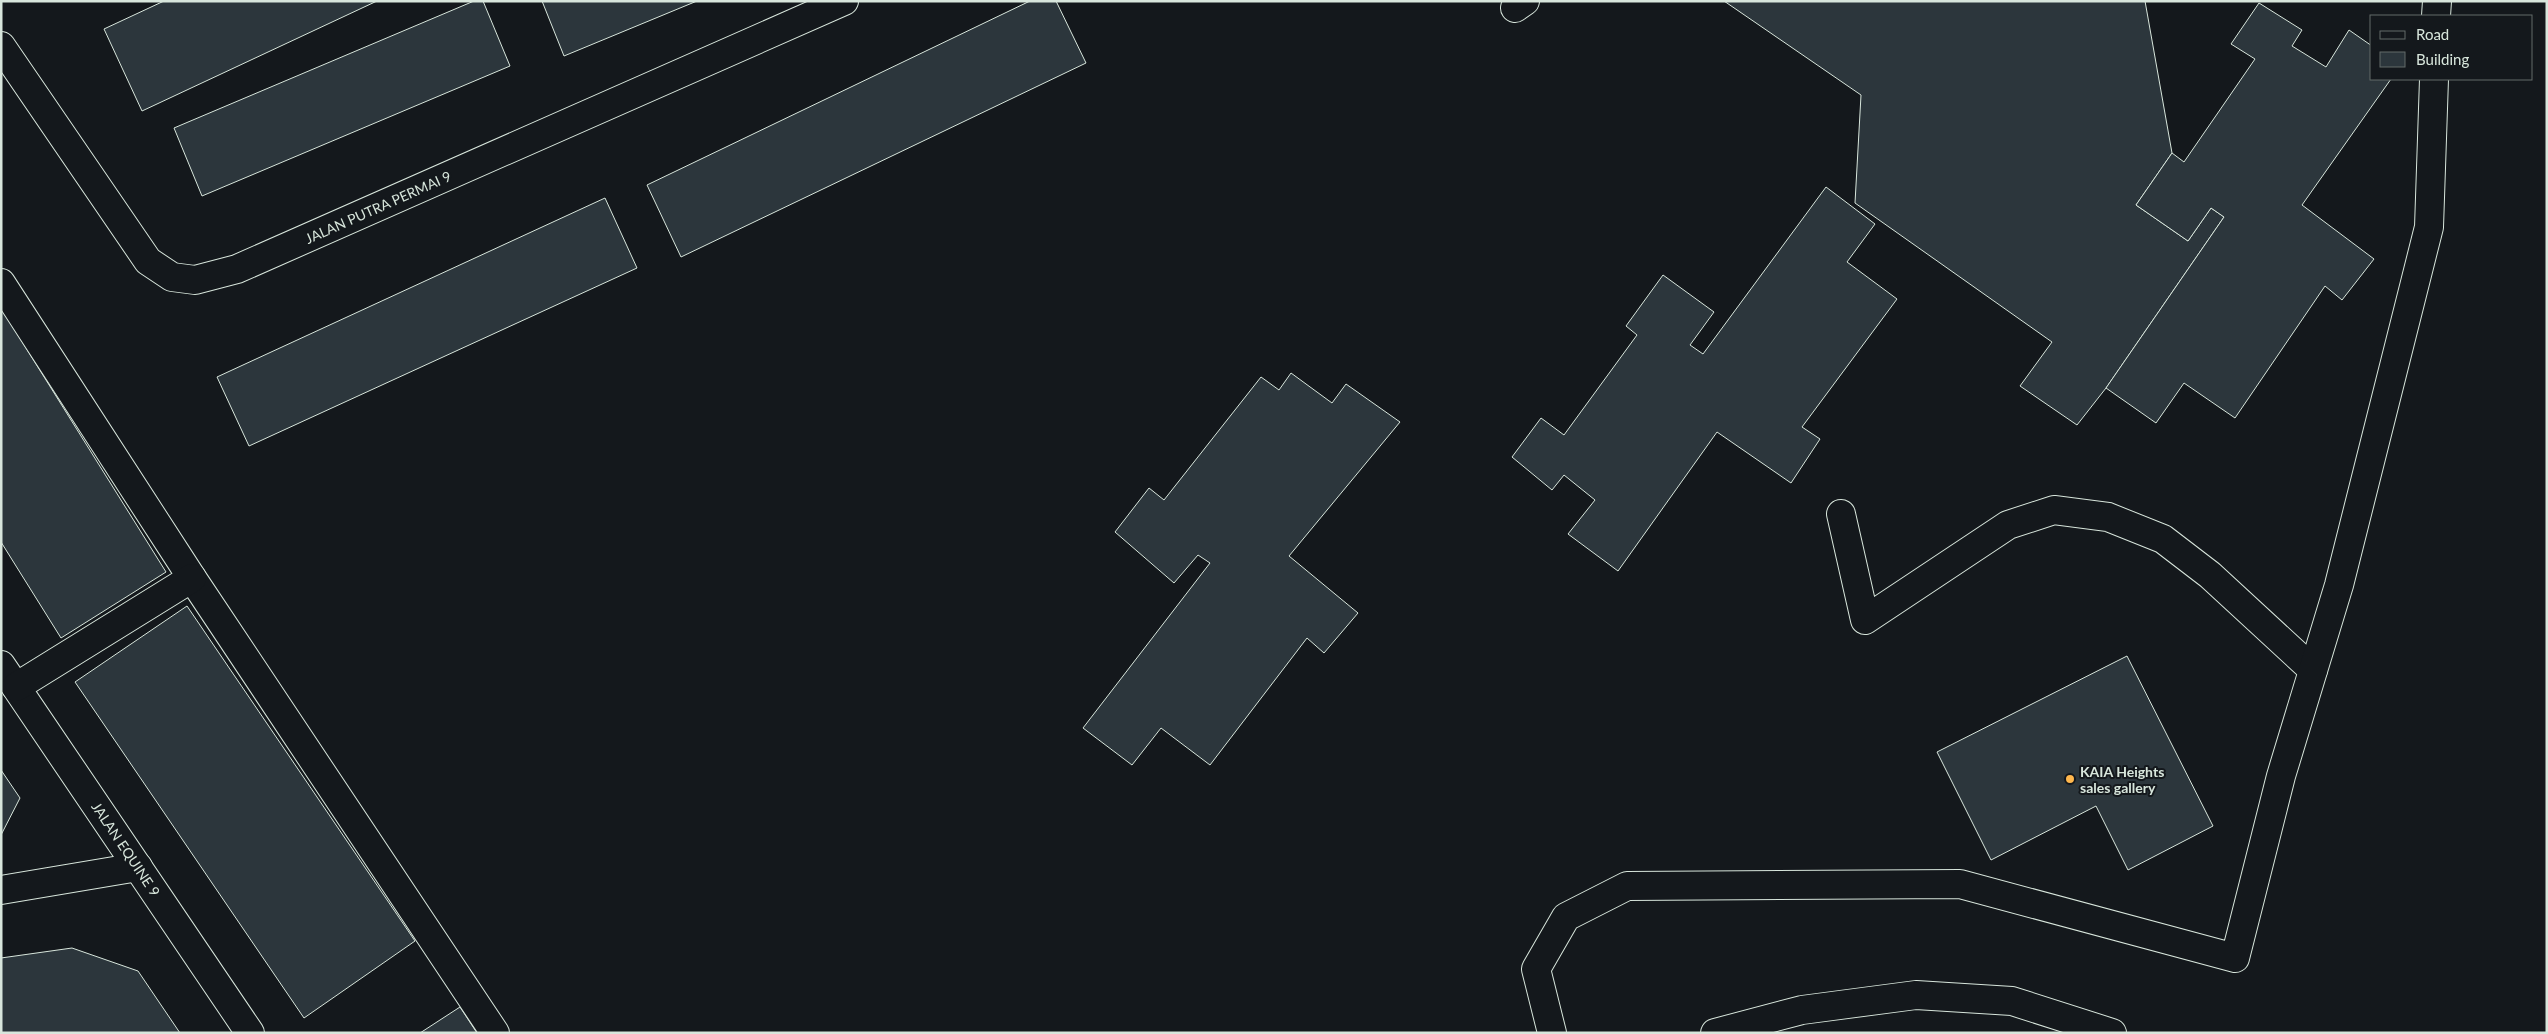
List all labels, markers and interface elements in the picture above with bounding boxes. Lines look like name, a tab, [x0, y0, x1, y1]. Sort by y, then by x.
legend	[2370, 15, 2533, 80]
text: Road	[2416, 25, 2449, 43]
text: Building	[2416, 50, 2469, 68]
street label: JALAN PUTRA PERMAI 9	[302, 167, 454, 247]
place label: KAIA Heights sales gallery	[2080, 763, 2164, 796]
marker: KAIA Heights sales gallery	[2064, 773, 2076, 785]
street label: JALAN EQUINE 9	[88, 799, 164, 899]

